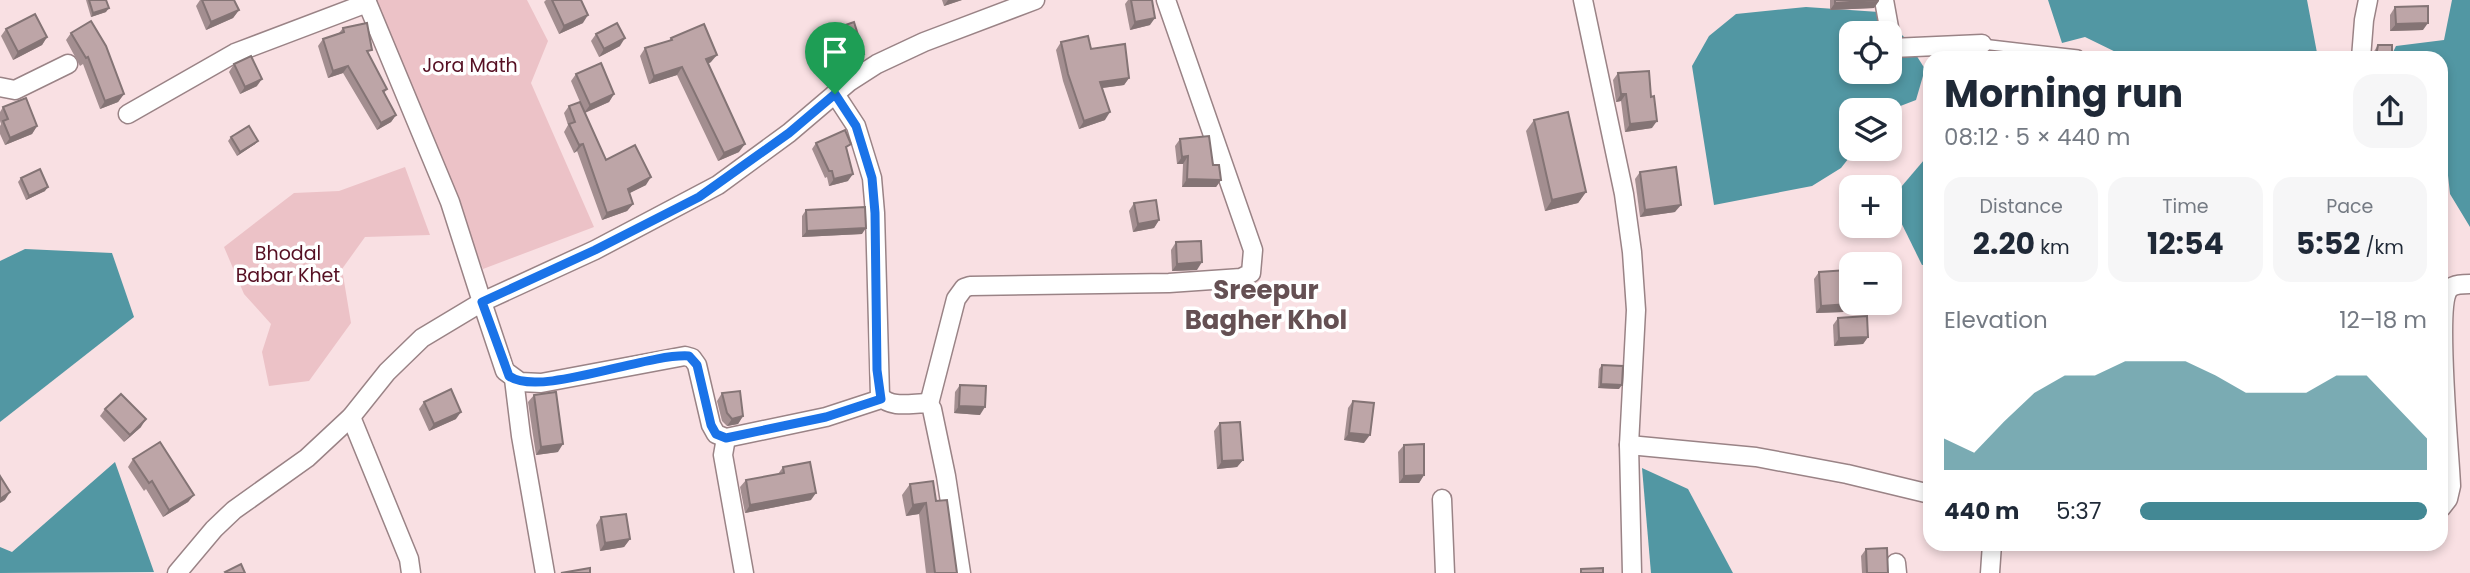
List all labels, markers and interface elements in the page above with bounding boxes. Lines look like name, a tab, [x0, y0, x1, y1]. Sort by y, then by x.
map controls	[1839, 21, 1902, 315]
button: locate	[1839, 21, 1902, 84]
pin	[805, 22, 865, 94]
icon: arrive	[816, 33, 854, 71]
park label: Jora Math	[422, 52, 518, 79]
text: Morning run	[1944, 67, 2183, 120]
button: share	[2353, 74, 2427, 148]
button: layers	[1839, 98, 1902, 161]
text: 08:12 · 5 × 440 m	[1944, 121, 2130, 153]
button: +	[1839, 175, 1902, 238]
text: Distance	[1980, 193, 2063, 220]
text: Time	[2162, 193, 2209, 220]
text: Pace	[2326, 193, 2373, 220]
text: 2.20	[1973, 222, 2035, 265]
text: 12:54	[2147, 222, 2224, 265]
text: 5:52	[2296, 222, 2360, 265]
text: km	[2035, 234, 2070, 261]
text: /km	[2360, 234, 2404, 261]
park label: Bhodal Babar Khet	[236, 240, 340, 289]
button: −	[1839, 252, 1902, 315]
district label: Sreepur Bagher Khol	[1185, 272, 1347, 338]
text: Elevation	[1944, 304, 2048, 336]
text: 12–18 m	[2339, 304, 2427, 336]
text: 440 m	[1944, 495, 2019, 527]
text: 5:37	[2056, 495, 2101, 527]

